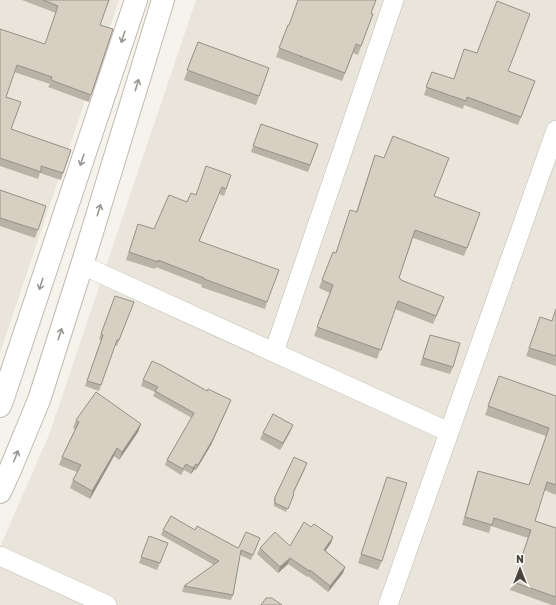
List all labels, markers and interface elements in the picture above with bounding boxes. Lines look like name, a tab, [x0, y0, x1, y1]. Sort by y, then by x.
one-way arrow	[119, 30, 126, 43]
one-way arrow	[134, 79, 141, 92]
one-way arrow	[78, 154, 86, 166]
one-way arrow	[96, 204, 103, 217]
one-way arrow	[37, 277, 45, 289]
one-way arrow	[57, 327, 64, 340]
one-way arrow	[12, 450, 20, 462]
north arrow	[500, 549, 540, 589]
text: N	[516, 553, 524, 566]

